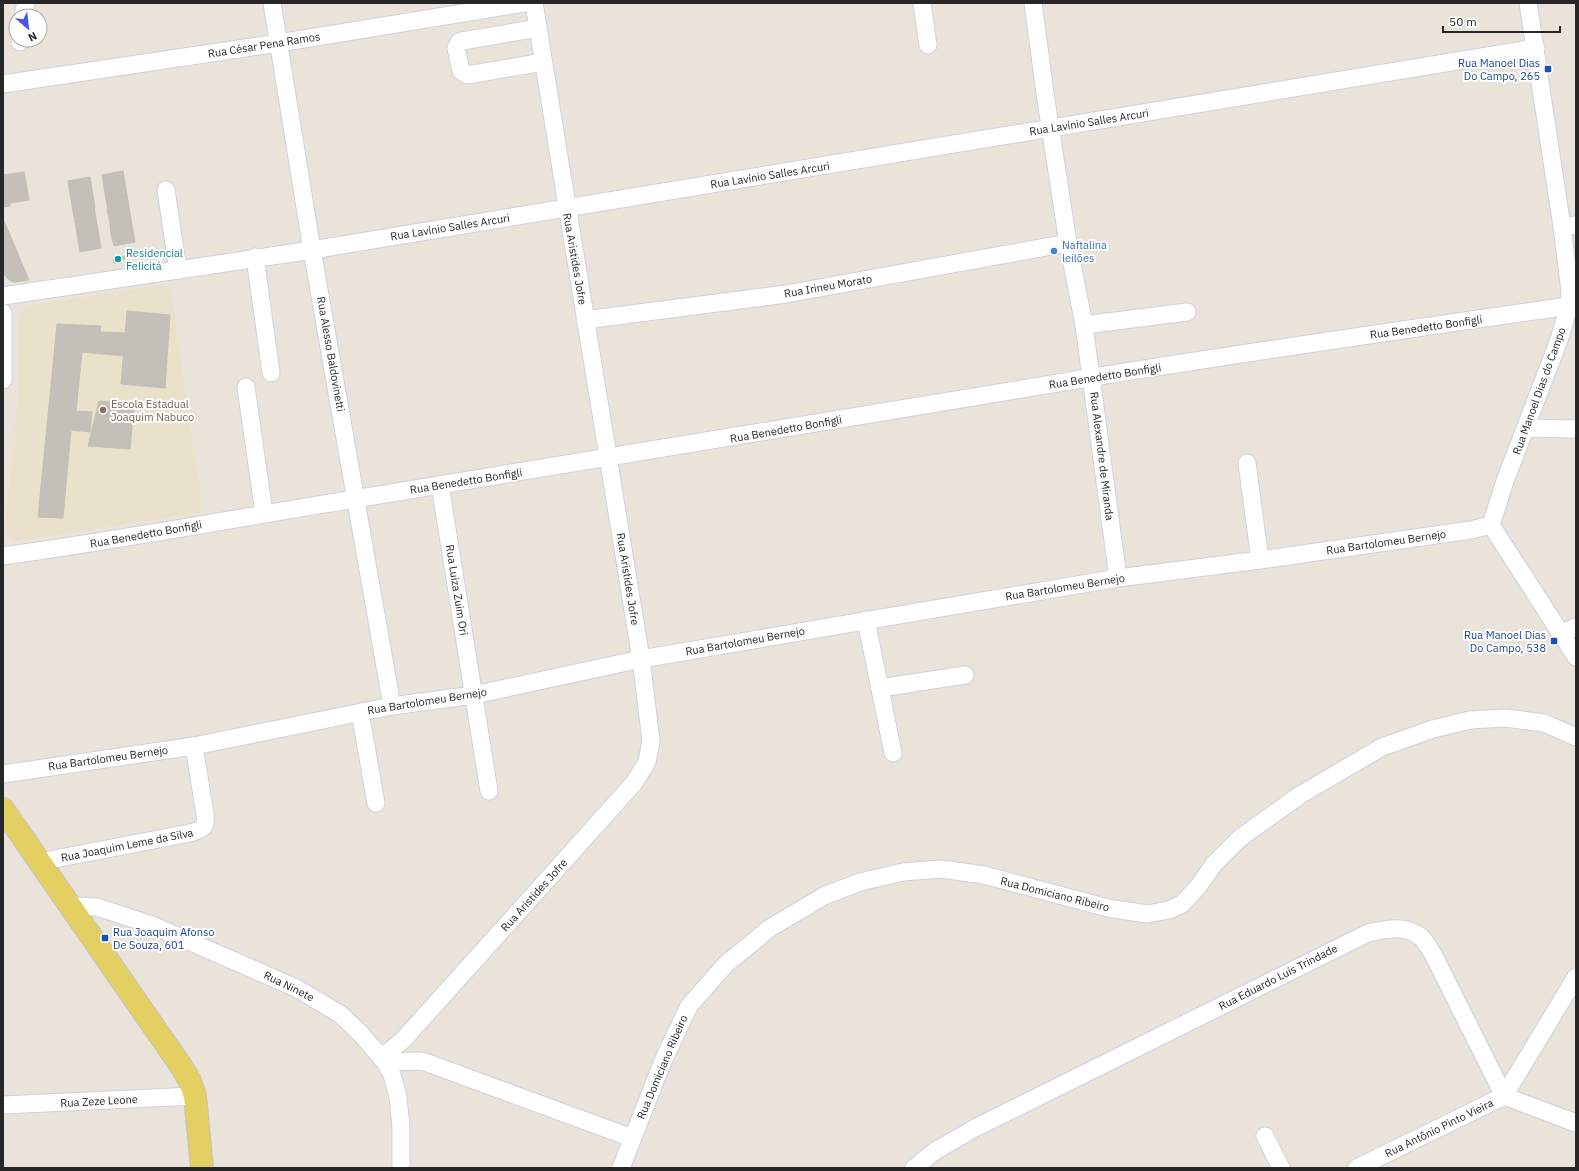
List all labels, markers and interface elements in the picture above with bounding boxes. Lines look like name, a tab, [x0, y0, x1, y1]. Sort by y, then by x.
north arrow	[8, 8, 48, 48]
scale bar	[1443, 8, 1560, 34]
text: 50 m	[1449, 14, 1477, 29]
text: N	[26, 29, 39, 45]
street label: Rua César Pena Ramos	[207, 29, 321, 61]
place label: Rua Manoel Dias Do Campo, 265	[1458, 56, 1540, 83]
marker: Rua Manoel Dias Do Campo, 265	[1543, 64, 1553, 74]
street label: Rua Lavínio Salles Arcuri	[1028, 106, 1150, 138]
street label: Rua Lavínio Salles Arcuri	[709, 159, 831, 191]
street label: Rua Lavínio Salles Arcuri	[389, 211, 511, 243]
street label: Rua Aristides Jofre	[560, 212, 590, 306]
place label: Naftalina leilões	[1062, 238, 1107, 265]
place label: Residencial Felicitá	[126, 246, 183, 273]
marker: Naftalina leilões	[1049, 246, 1059, 256]
marker: Residencial Felicitá	[113, 254, 123, 264]
street label: Rua Irineu Morato	[783, 271, 873, 301]
street label: Rua Alesso Baldovinetti	[314, 295, 348, 413]
street label: Rua Benedetto Bonfigli	[1369, 312, 1483, 342]
street label: Rua Manoel Dias do Campo	[1509, 325, 1569, 457]
street label: Rua Benedetto Bonfigli	[1048, 360, 1162, 392]
street label: Rua Alexandre de Miranda	[1087, 391, 1117, 521]
place label: Escola Estadual Joaquim Nabuco	[111, 397, 194, 424]
marker: Escola Estadual Joaquim Nabuco	[98, 405, 108, 415]
street label: Rua Benedetto Bonfigli	[729, 412, 843, 446]
street label: Rua Benedetto Bonfigli	[409, 465, 523, 497]
street label: Rua Benedetto Bonfigli	[89, 517, 203, 551]
street label: Rua Bartolomeu Bernejo	[1325, 527, 1447, 557]
street label: Rua Aristides Jofre	[614, 532, 642, 626]
street label: Rua Luiza Zuim Ori	[443, 544, 471, 636]
street label: Rua Bartolomeu Bernejo	[1004, 571, 1126, 603]
street label: Rua Bartolomeu Bernejo	[684, 624, 806, 658]
place label: Rua Manoel Dias Do Campo, 538	[1464, 628, 1546, 655]
marker: Rua Manoel Dias Do Campo, 538	[1549, 636, 1559, 646]
street label: Rua Bartolomeu Bernejo	[366, 685, 488, 717]
street label: Rua Bartolomeu Bernejo	[47, 743, 169, 773]
street label: Rua Joaquim Leme da Silva	[60, 825, 195, 865]
street label: Rua Aristides Jofre	[498, 856, 570, 934]
street label: Rua Domiciano Ribeiro	[999, 874, 1111, 914]
place label: Rua Joaquim Afonso De Souza, 601	[113, 925, 214, 952]
marker: Rua Joaquim Afonso De Souza, 601	[100, 933, 110, 943]
street label: Rua Eduardo Luís Trindade	[1216, 941, 1340, 1013]
street label: Rua Ninete	[261, 968, 317, 1004]
street label: Rua Domiciano Ribeiro	[634, 1013, 690, 1121]
street label: Rua Zeze Leone	[60, 1092, 138, 1110]
street label: Rua Antônio Pinto Vieira	[1382, 1096, 1496, 1160]

